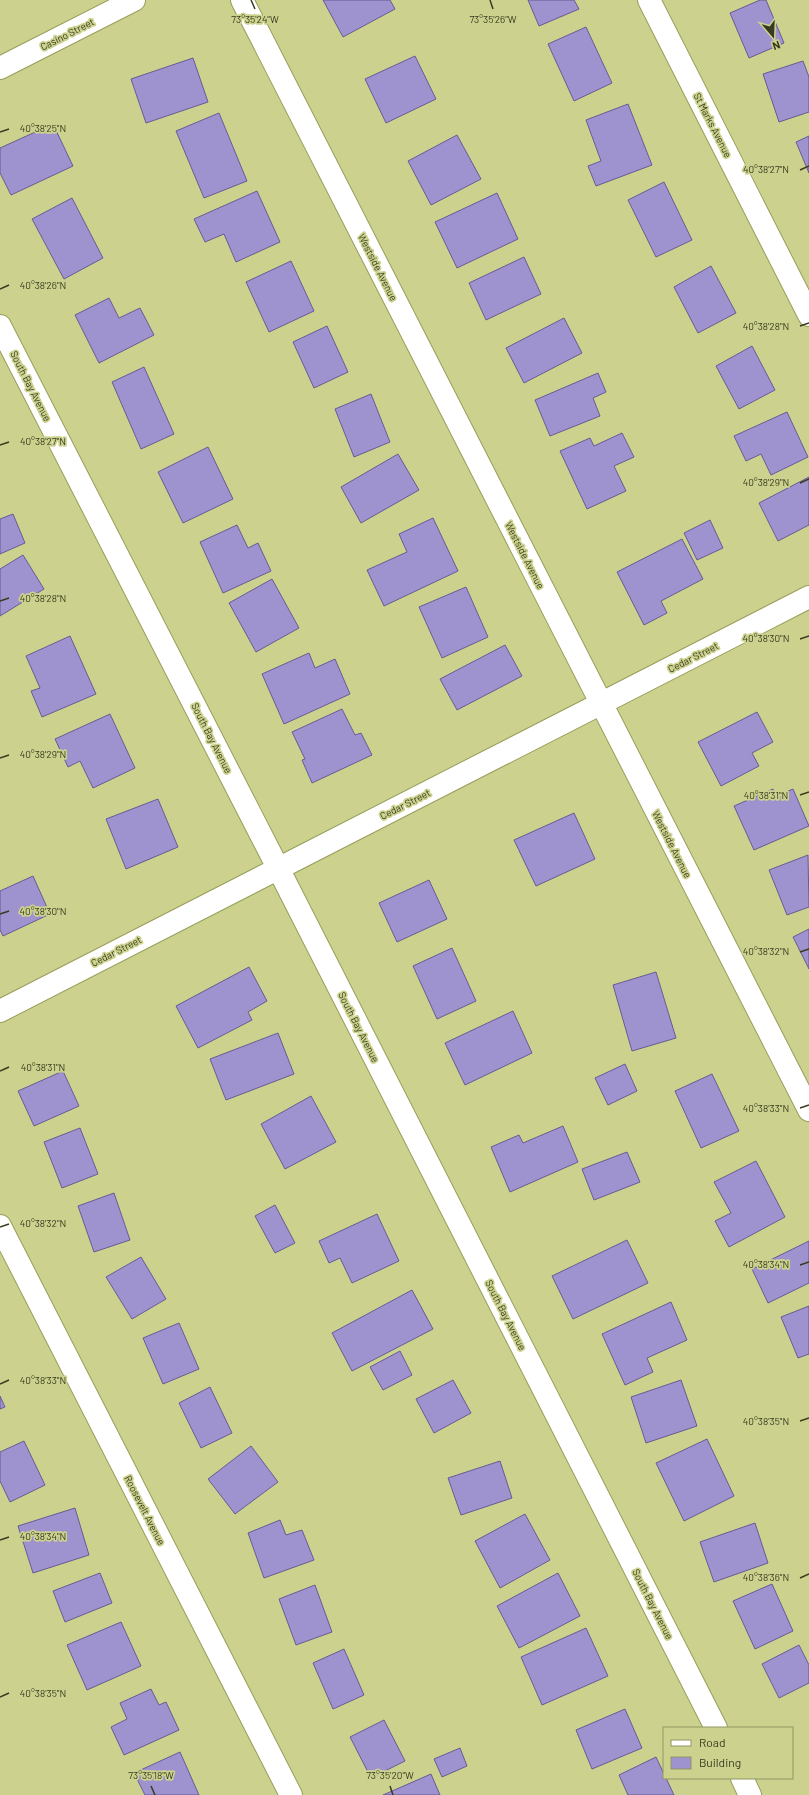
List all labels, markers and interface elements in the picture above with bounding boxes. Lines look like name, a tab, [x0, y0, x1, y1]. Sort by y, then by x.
text: 73°35'24"W	[231, 13, 279, 25]
text: 73°35'26"W	[469, 13, 517, 25]
street label: Casino Street	[38, 15, 96, 53]
north arrow	[753, 16, 793, 56]
text: N	[771, 39, 782, 53]
street label: St Marks Avenue	[692, 91, 734, 159]
text: 40°38'25"N	[20, 122, 66, 134]
text: 40°38'27"N	[743, 163, 789, 175]
street label: Westside Avenue	[356, 231, 400, 303]
text: 40°38'26"N	[20, 279, 66, 291]
text: 40°38'28"N	[743, 320, 789, 332]
street label: South Bay Avenue	[8, 349, 54, 423]
text: 40°38'27"N	[20, 435, 66, 447]
text: 40°38'29"N	[743, 476, 789, 488]
street label: Westside Avenue	[503, 519, 547, 591]
text: 40°38'28"N	[20, 592, 66, 604]
text: 40°38'30"N	[743, 632, 789, 644]
street label: Cedar Street	[666, 639, 721, 675]
street label: South Bay Avenue	[189, 701, 235, 775]
text: 40°38'29"N	[20, 748, 66, 760]
street label: Cedar Street	[378, 786, 433, 822]
text: 40°38'31"N	[744, 789, 788, 801]
street label: Westside Avenue	[650, 808, 694, 880]
text: 40°38'30"N	[20, 905, 66, 917]
street label: Cedar Street	[89, 933, 144, 969]
text: 40°38'32"N	[743, 945, 789, 957]
street label: South Bay Avenue	[336, 990, 382, 1064]
text: 40°38'31"N	[21, 1061, 65, 1073]
text: 40°38'33"N	[743, 1102, 789, 1114]
text: 40°38'32"N	[20, 1217, 66, 1229]
text: 40°38'34"N	[743, 1258, 789, 1270]
street label: South Bay Avenue	[483, 1278, 529, 1352]
text: 40°38'33"N	[20, 1374, 66, 1386]
text: 40°38'35"N	[743, 1415, 789, 1427]
street label: Roosevelt Avenue	[122, 1473, 168, 1547]
text: 40°38'34"N	[20, 1530, 66, 1542]
street label: South Bay Avenue	[630, 1567, 676, 1641]
text: 40°38'36"N	[743, 1571, 789, 1583]
text: 40°38'35"N	[20, 1687, 66, 1699]
legend	[663, 1727, 793, 1779]
text: Road	[699, 1735, 726, 1749]
text: Building	[699, 1755, 741, 1769]
text: 73°35'18"W	[128, 1769, 174, 1781]
text: 73°35'20"W	[366, 1769, 414, 1781]

